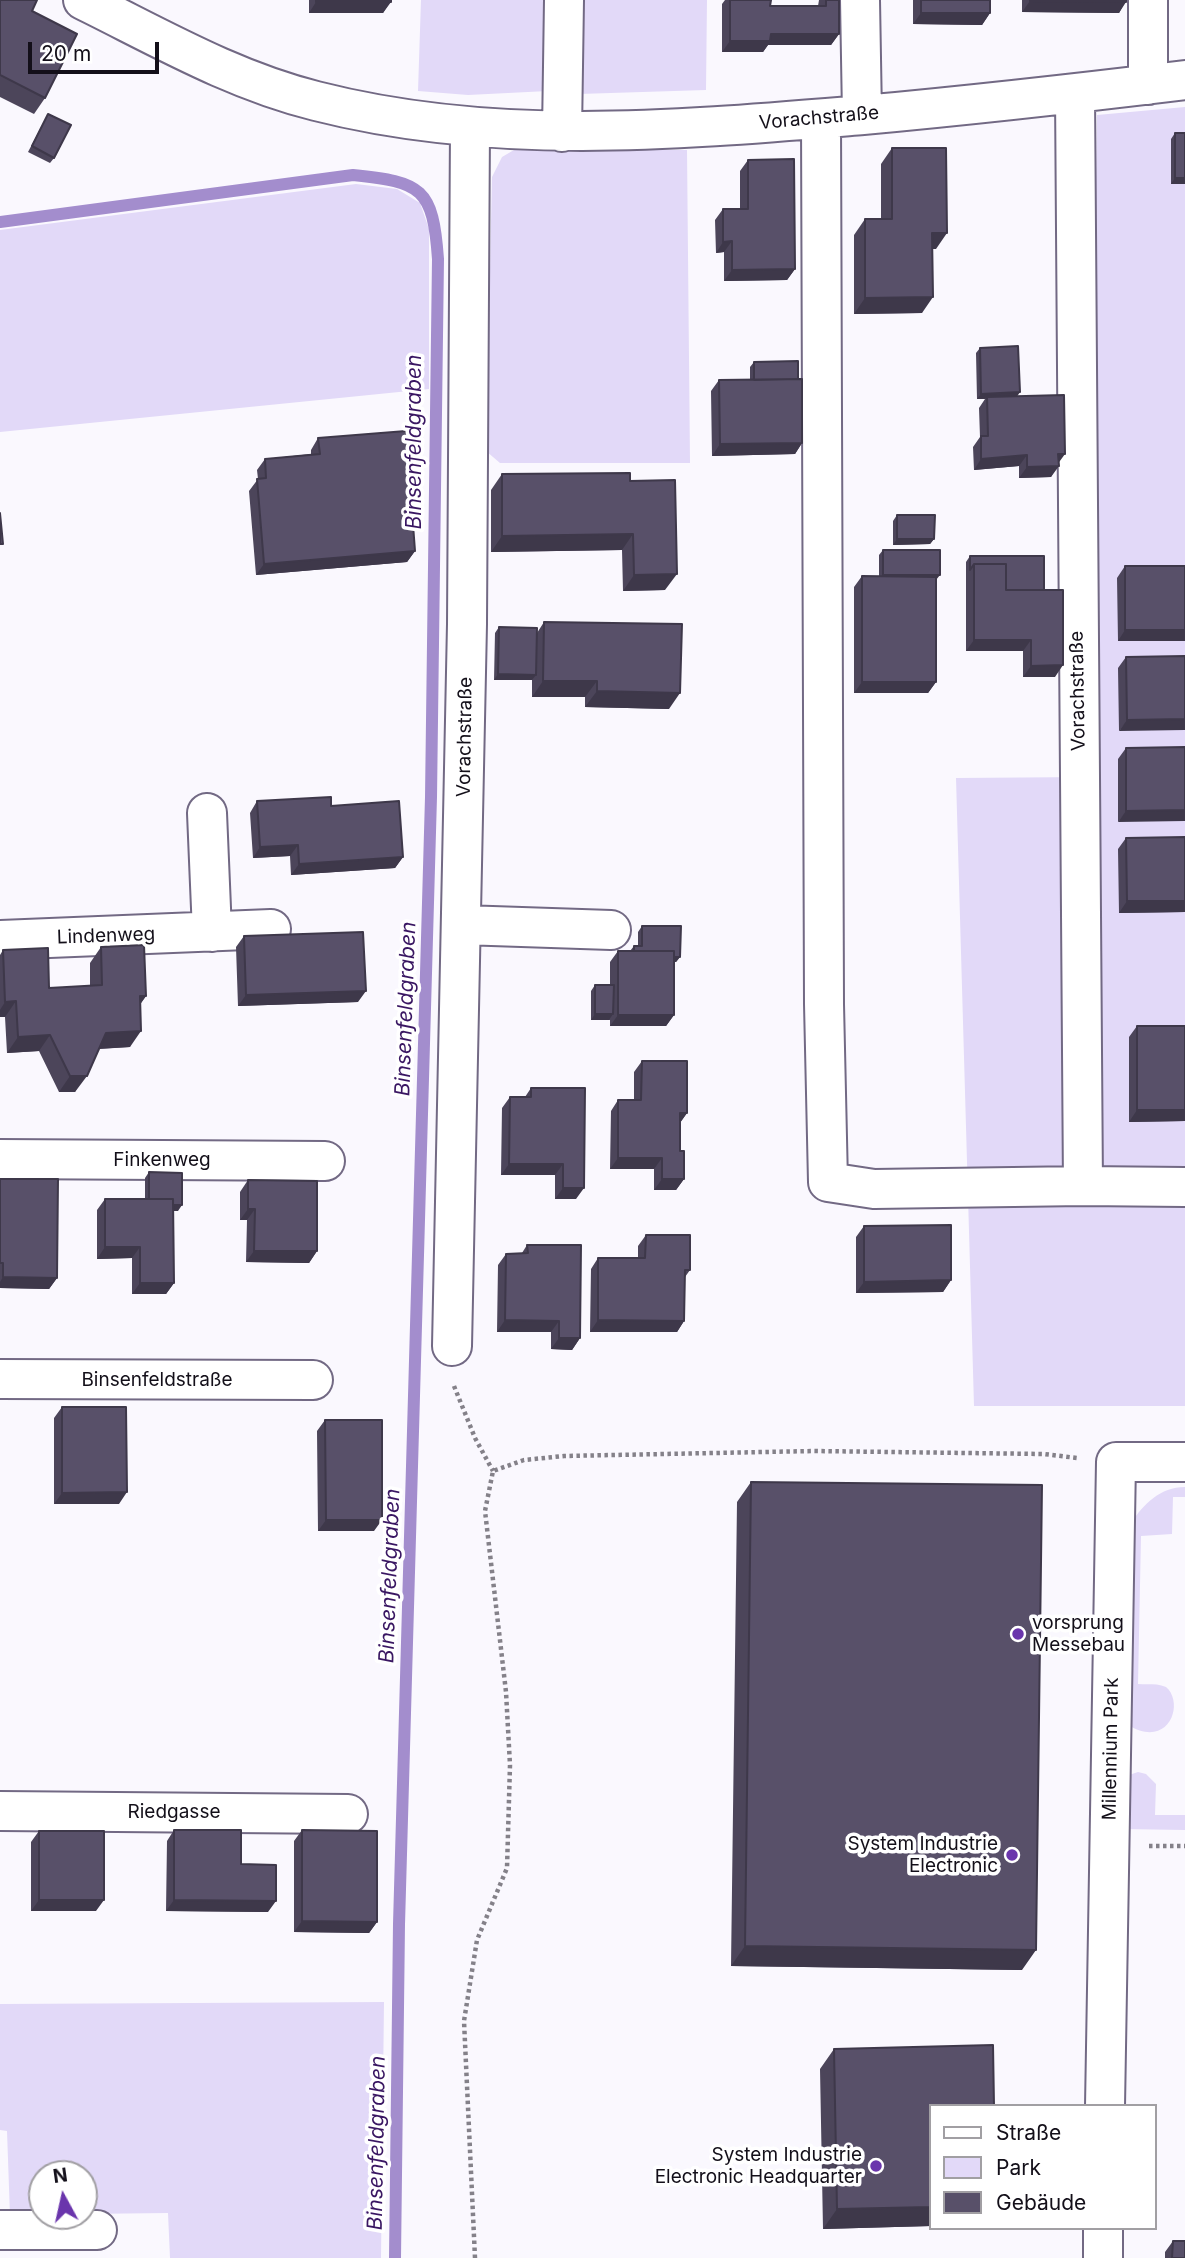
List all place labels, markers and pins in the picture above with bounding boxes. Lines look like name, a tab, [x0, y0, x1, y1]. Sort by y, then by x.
place label: vorsprung Messebau	[1032, 1612, 1125, 1656]
marker: vorsprung Messebau	[1010, 1626, 1026, 1642]
place label: System Industrie Electronic	[847, 1833, 998, 1877]
marker: System Industrie Electronic	[1004, 1847, 1020, 1863]
place label: System Industrie Electronic Headquarter	[655, 2144, 862, 2188]
marker: System Industrie Electronic Headquarter	[868, 2158, 884, 2174]

